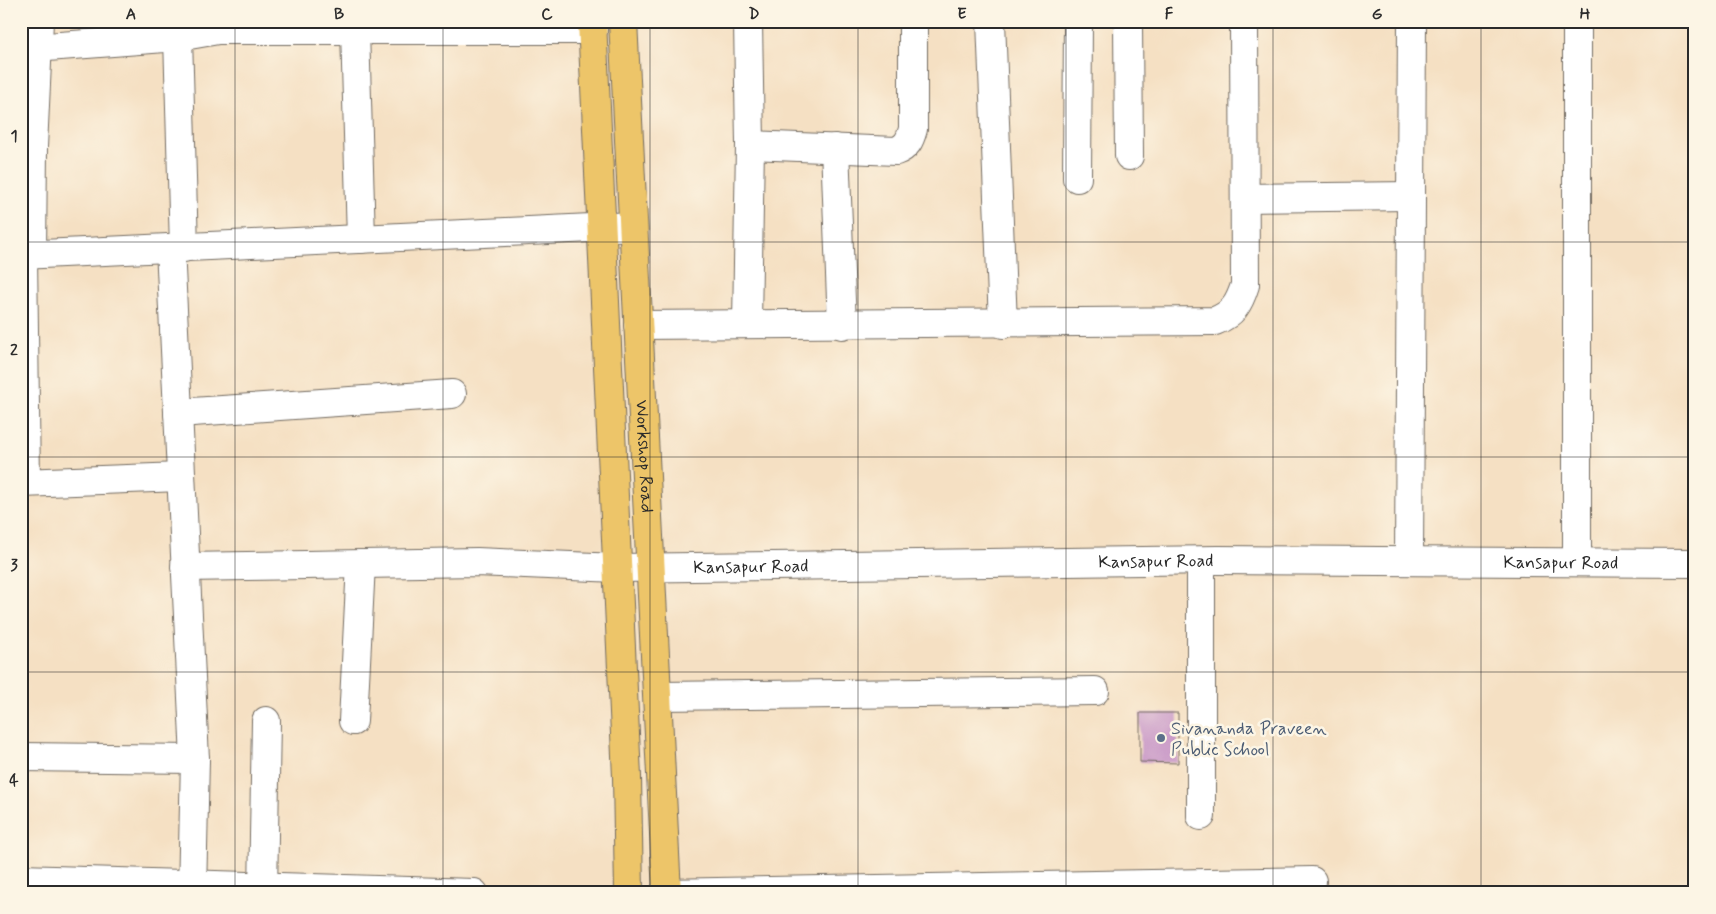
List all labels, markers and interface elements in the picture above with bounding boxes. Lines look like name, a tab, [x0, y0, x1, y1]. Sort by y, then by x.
text: A	[126, 4, 136, 25]
text: B	[334, 4, 344, 25]
text: C	[541, 4, 553, 25]
text: D	[748, 4, 760, 25]
text: E	[957, 4, 967, 25]
text: F	[1165, 4, 1174, 25]
text: G	[1372, 4, 1383, 25]
text: H	[1580, 4, 1591, 25]
text: 1	[10, 126, 18, 147]
text: 2	[10, 340, 18, 361]
street label: Workshop Road	[629, 399, 659, 514]
street label: Kansapur Road	[1098, 549, 1214, 575]
street label: Kansapur Road	[1503, 551, 1618, 576]
street label: Kansapur Road	[693, 554, 809, 580]
text: 3	[10, 555, 18, 576]
place label: Sivananda Praveen Public School	[1171, 717, 1327, 762]
marker: Sivananda Praveen Public School	[1155, 732, 1167, 744]
text: 4	[9, 770, 19, 791]

